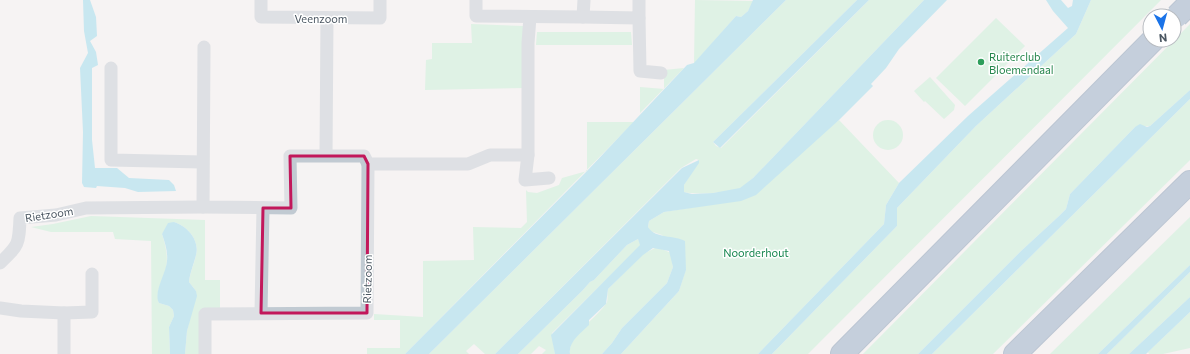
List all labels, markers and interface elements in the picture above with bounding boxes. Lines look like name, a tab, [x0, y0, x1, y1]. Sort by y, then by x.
north arrow	[1142, 8, 1182, 48]
street label: Veenzoom	[295, 12, 347, 25]
text: N	[1158, 32, 1168, 45]
place label: Ruiterclub Bloemendaal	[989, 50, 1054, 76]
marker: Ruiterclub Bloemendaal	[976, 57, 986, 67]
street label: Rietzoom	[24, 204, 74, 224]
park label: Noorderhout	[723, 246, 789, 259]
street label: Rietzoom	[360, 255, 374, 303]

